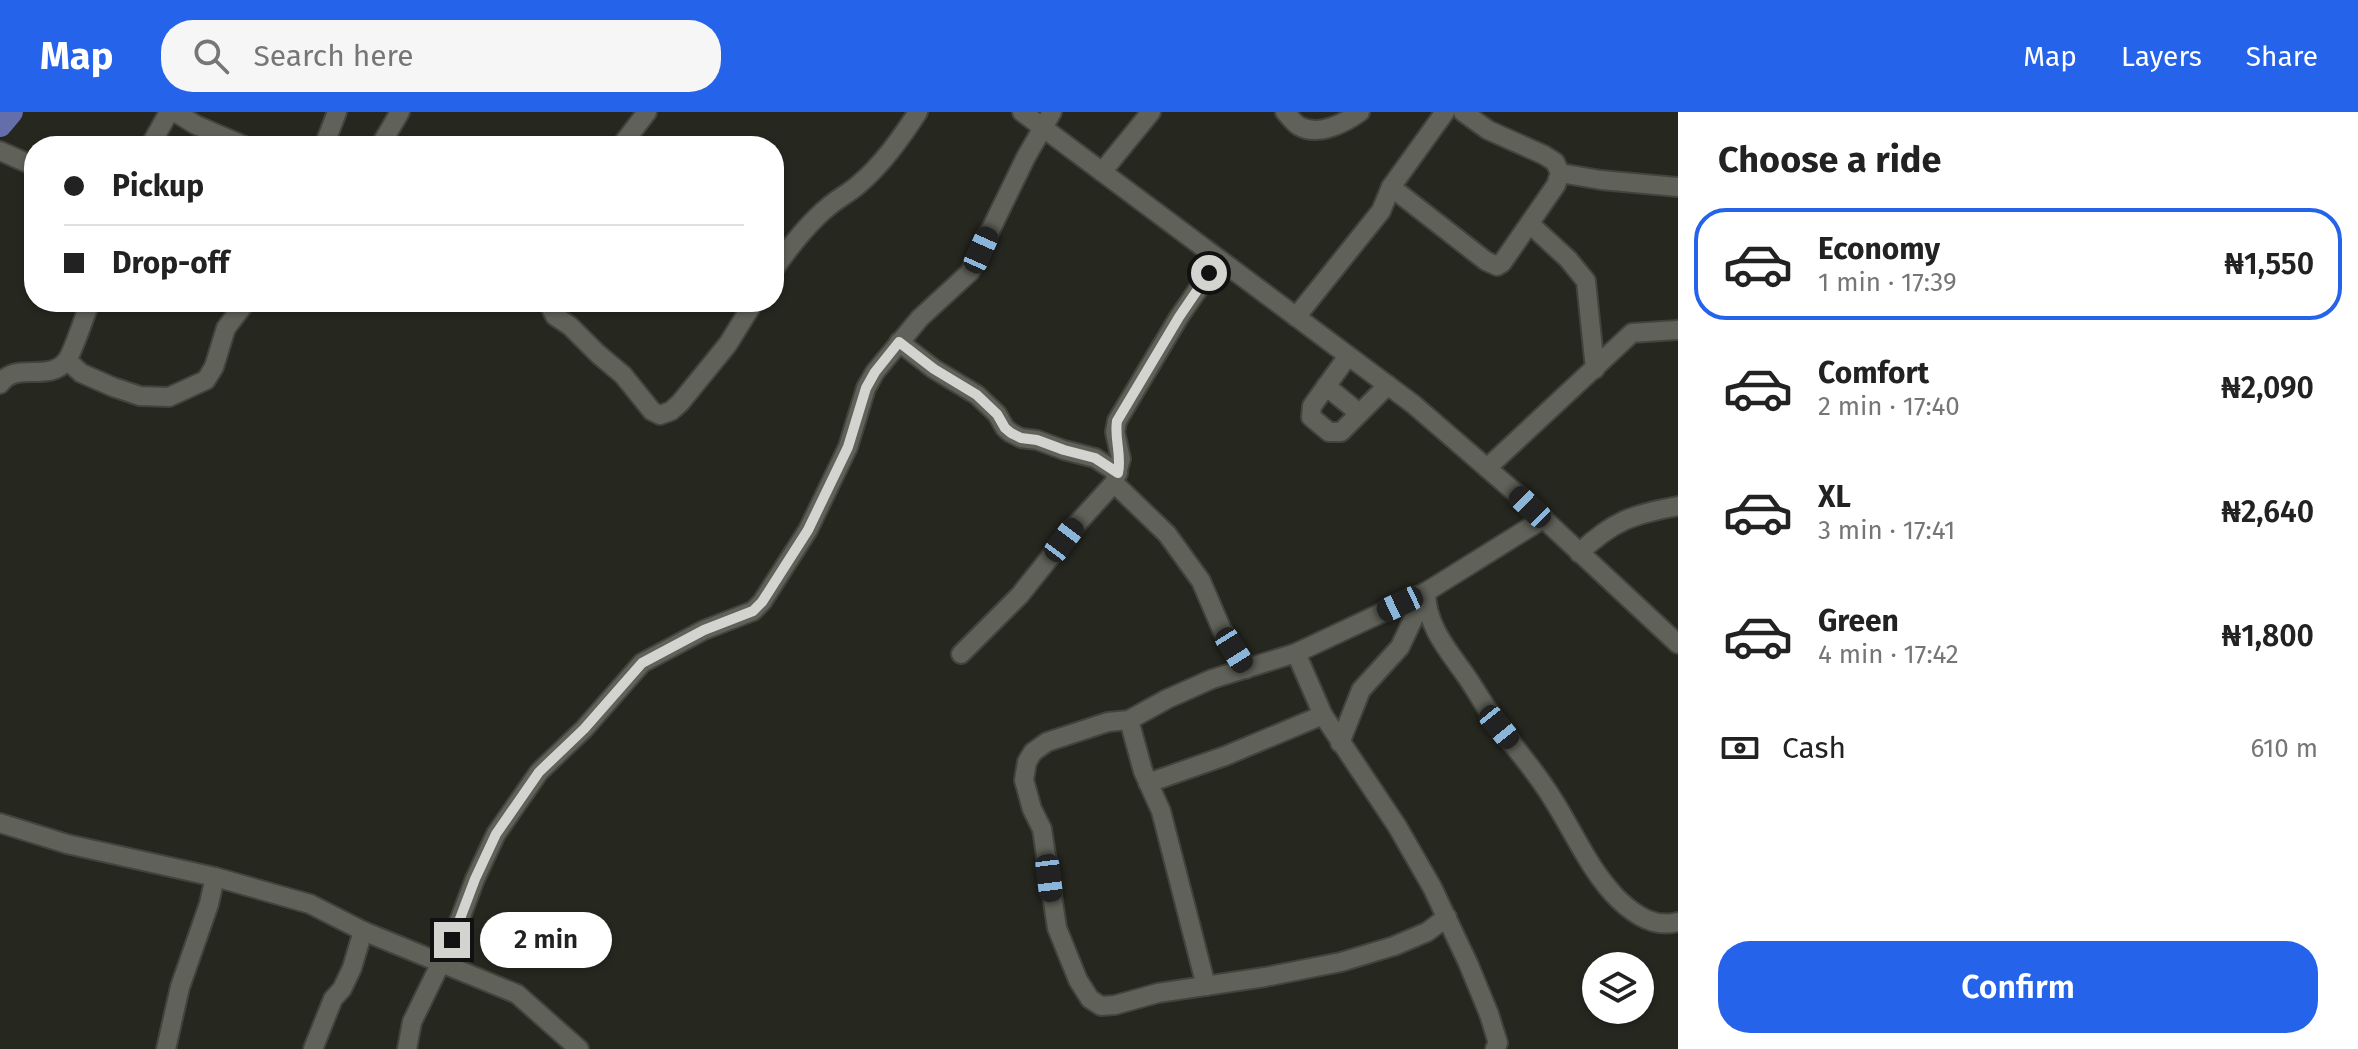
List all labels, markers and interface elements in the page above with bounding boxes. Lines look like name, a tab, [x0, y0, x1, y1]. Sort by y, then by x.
search box	[161, 20, 721, 92]
text: Map	[40, 33, 113, 79]
icon: search	[189, 34, 233, 78]
text: Search here	[253, 38, 414, 74]
text: Map	[2023, 40, 2077, 73]
text: Layers	[2121, 40, 2202, 73]
text: Share	[2246, 40, 2318, 73]
text: Choose a ride	[1718, 138, 1941, 182]
text: Pickup	[112, 168, 204, 204]
car	[960, 223, 1002, 277]
icon: car	[1722, 228, 1794, 300]
text: Economy	[1818, 231, 1940, 267]
text: Drop-off	[112, 245, 229, 281]
text: ₦1,550	[2224, 246, 2314, 282]
route start	[1191, 255, 1227, 291]
text: 1 min · 17:39	[1818, 267, 1957, 298]
icon: car	[1722, 352, 1794, 424]
text: Comfort	[1818, 355, 1929, 391]
text: ₦2,090	[2221, 370, 2314, 406]
text: 2 min · 17:40	[1818, 391, 1960, 422]
icon: car	[1722, 476, 1794, 548]
text: XL	[1818, 479, 1851, 515]
car	[1504, 482, 1556, 532]
text: ₦2,640	[2221, 494, 2314, 530]
car	[1040, 514, 1088, 566]
text: 3 min · 17:41	[1818, 515, 1955, 546]
car	[1373, 583, 1427, 625]
icon: car	[1722, 600, 1794, 672]
text: Green	[1818, 603, 1899, 639]
text: ₦1,800	[2221, 618, 2314, 654]
car	[1211, 623, 1257, 677]
text: 4 min · 17:42	[1818, 639, 1959, 670]
car	[1475, 701, 1523, 753]
icon: cash	[1718, 726, 1762, 770]
text: Cash	[1782, 730, 1846, 766]
text: 610 m	[2250, 733, 2318, 764]
car	[1034, 853, 1064, 903]
callout: 2 min	[480, 912, 612, 968]
route end	[434, 922, 470, 958]
text: 2 min	[514, 924, 578, 955]
button: Confirm	[1718, 941, 2318, 1033]
map controls	[1582, 952, 1654, 1024]
button: layers	[1582, 952, 1654, 1024]

